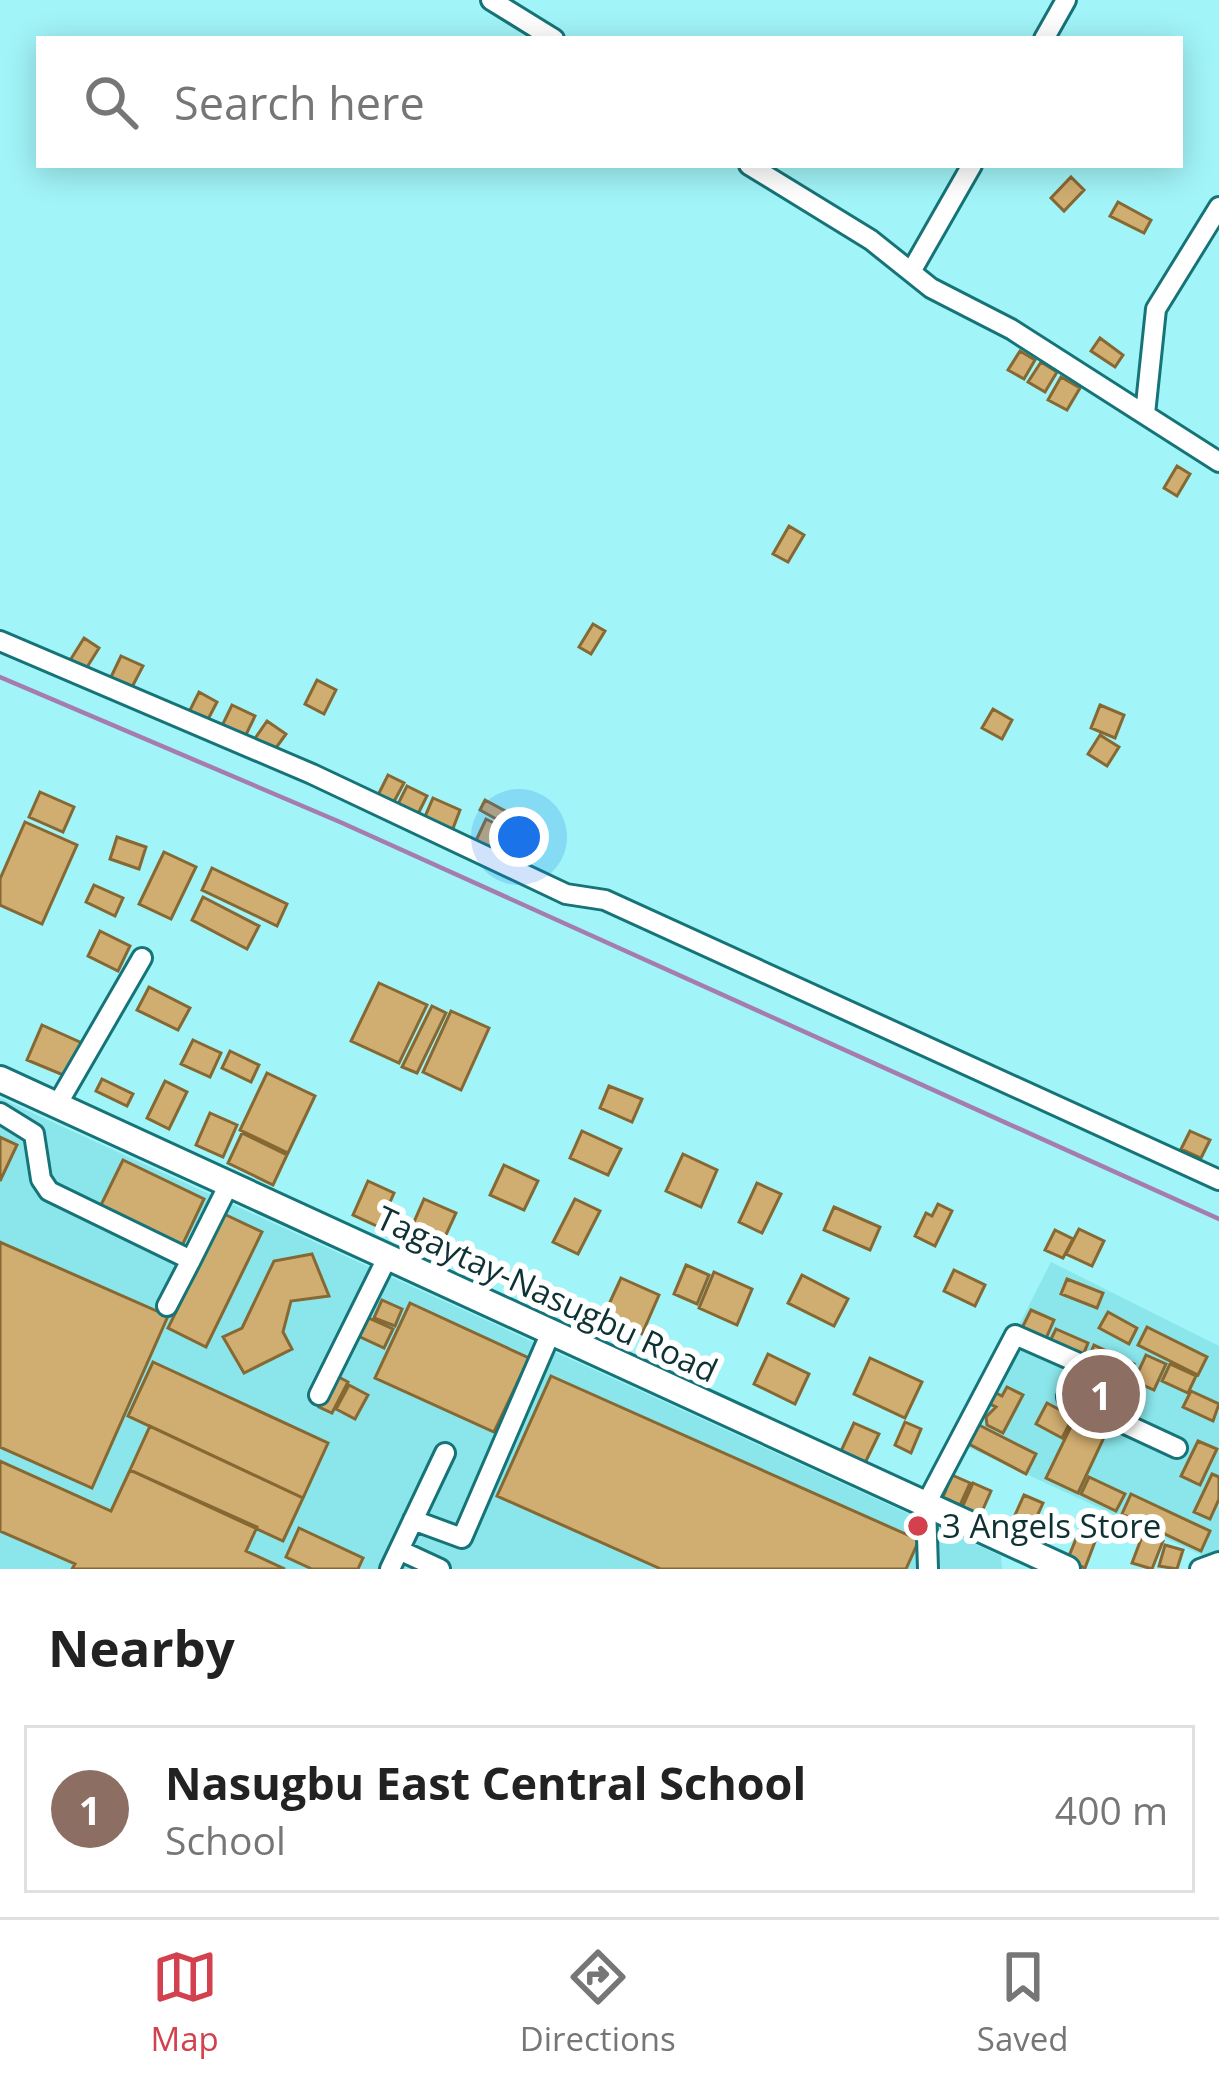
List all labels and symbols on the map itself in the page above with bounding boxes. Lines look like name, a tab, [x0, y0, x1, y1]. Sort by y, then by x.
your location	[489, 807, 549, 867]
street label: Tagaytay-Nasugbu Road	[369, 1195, 725, 1392]
pin: 1	[1062, 1349, 1140, 1439]
place label: 3 Angels Store	[942, 1503, 1161, 1548]
marker: 3 Angels Store	[905, 1513, 931, 1539]

